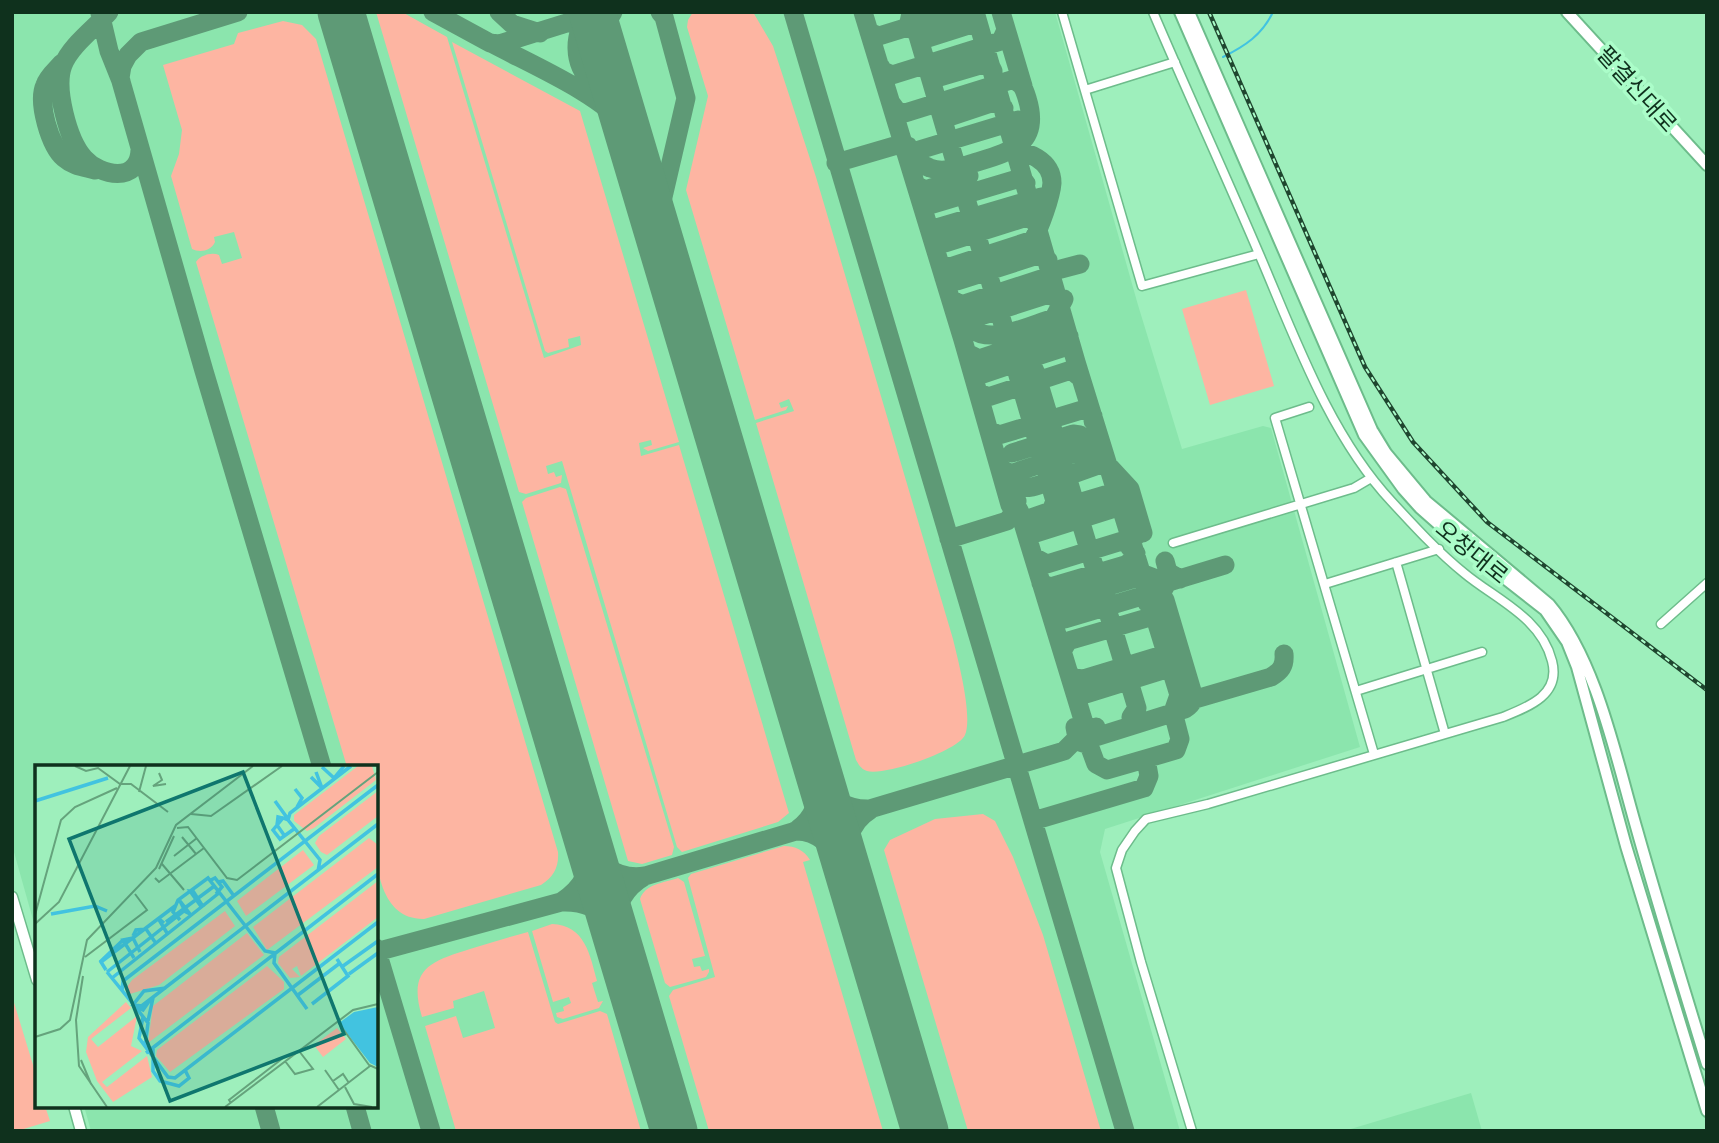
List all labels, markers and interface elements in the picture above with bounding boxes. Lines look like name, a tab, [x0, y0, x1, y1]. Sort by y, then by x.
street label: 팔결신대로	[1591, 40, 1683, 138]
street label: 오창대로	[1430, 514, 1514, 590]
inset map	[35, 765, 378, 1108]

